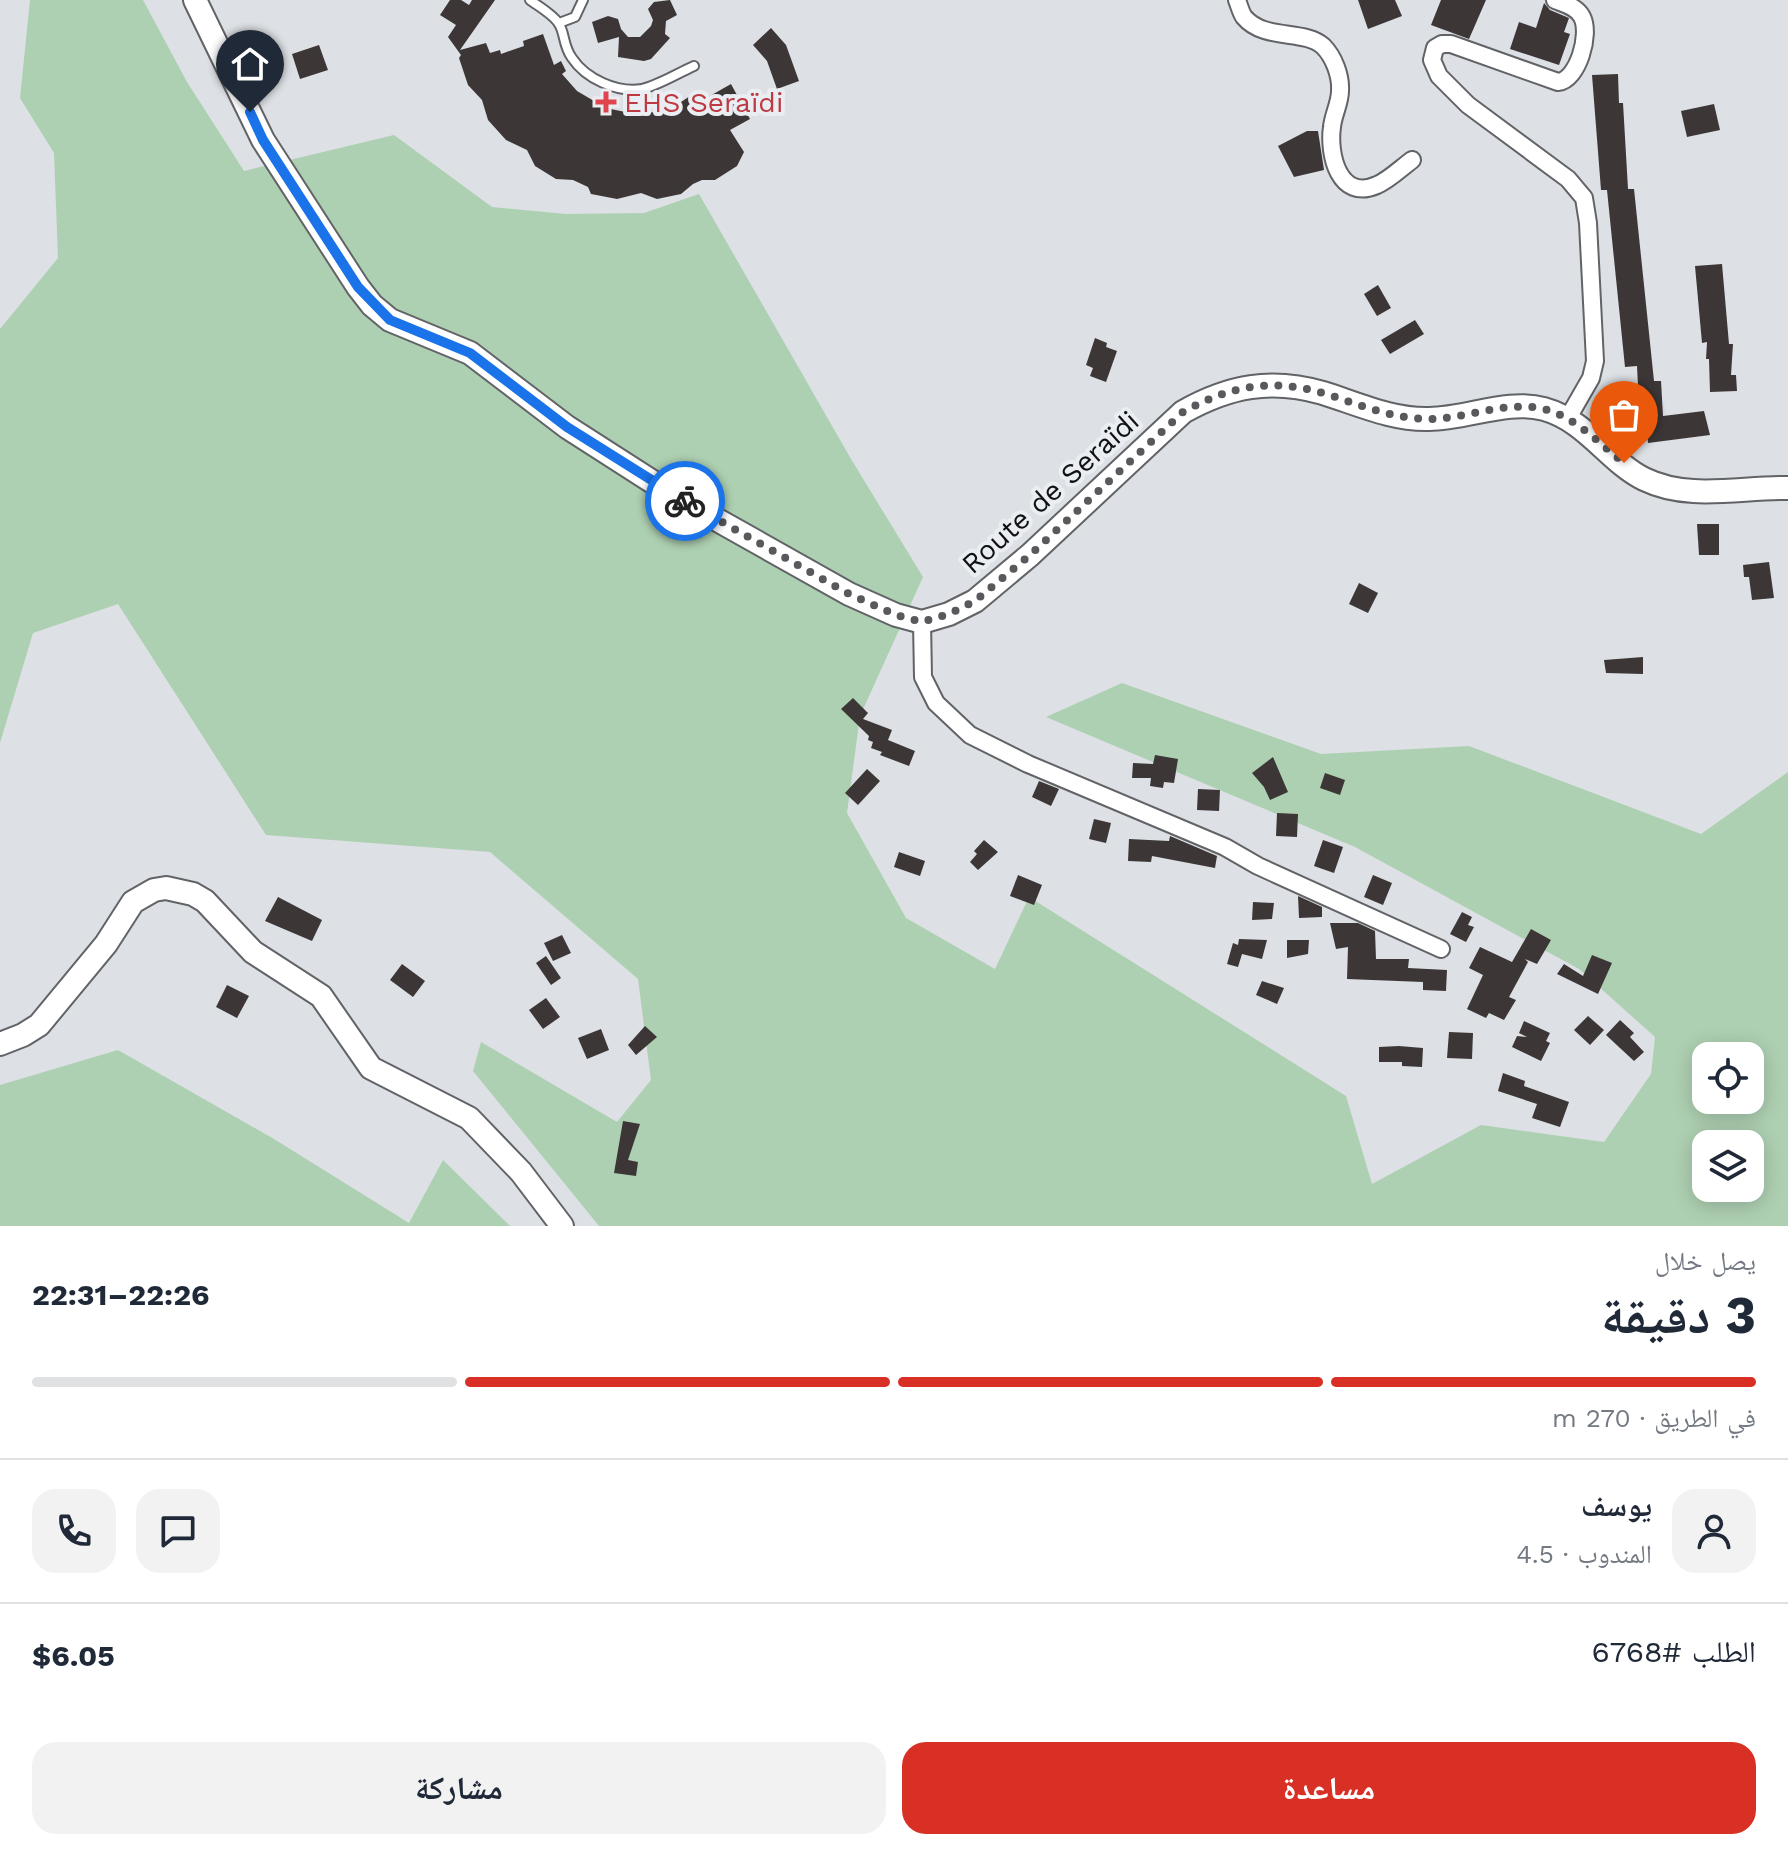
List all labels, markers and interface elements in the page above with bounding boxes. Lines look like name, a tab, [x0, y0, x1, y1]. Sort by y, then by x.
pin	[216, 30, 284, 112]
icon: home	[228, 42, 272, 86]
place label: EHS Seraïdi	[624, 86, 783, 119]
marker: EHS Seraïdi	[595, 91, 617, 113]
pin	[1590, 381, 1658, 463]
icon: bag	[1602, 393, 1646, 437]
street label: Route de Seraïdi	[955, 404, 1145, 580]
courier	[645, 461, 725, 541]
icon: bike	[663, 479, 707, 523]
map controls	[1692, 1042, 1764, 1202]
button: locate	[1692, 1042, 1764, 1114]
button: layers	[1692, 1130, 1764, 1202]
text: يصل خلال	[1655, 1246, 1756, 1276]
text: 22:26–22:31	[32, 1277, 210, 1312]
text: 3 دقيقة	[1601, 1285, 1756, 1346]
text: في الطريق · 270 m	[1552, 1403, 1756, 1433]
text: يوسف	[1581, 1488, 1652, 1523]
button: phone	[32, 1489, 116, 1573]
button: chat	[136, 1489, 220, 1573]
button: person	[1672, 1489, 1756, 1573]
text: المندوب · 4.5	[1516, 1539, 1652, 1569]
text: الطلب #6768	[1591, 1634, 1756, 1669]
text: $6.05	[32, 1638, 115, 1673]
button: مشاركة	[32, 1742, 886, 1834]
button: مساعدة	[902, 1742, 1756, 1834]

